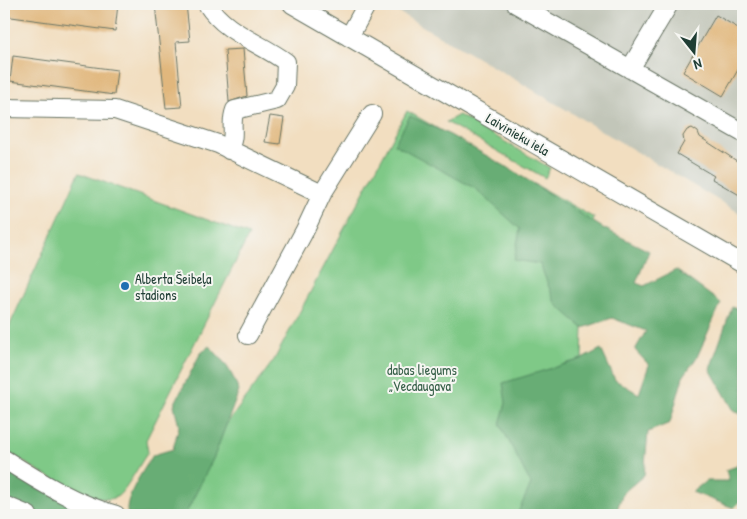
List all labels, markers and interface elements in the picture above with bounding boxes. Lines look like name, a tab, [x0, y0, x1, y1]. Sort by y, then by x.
north arrow	[670, 28, 720, 78]
text: N	[691, 55, 704, 75]
street label: Laivinieku iela	[483, 108, 554, 160]
place label: Alberta Šeibeļa stadions	[135, 269, 212, 304]
marker: Alberta Šeibeļa stadions	[119, 280, 131, 292]
park label: dabas liegums „Vecdaugava”	[387, 360, 457, 396]

